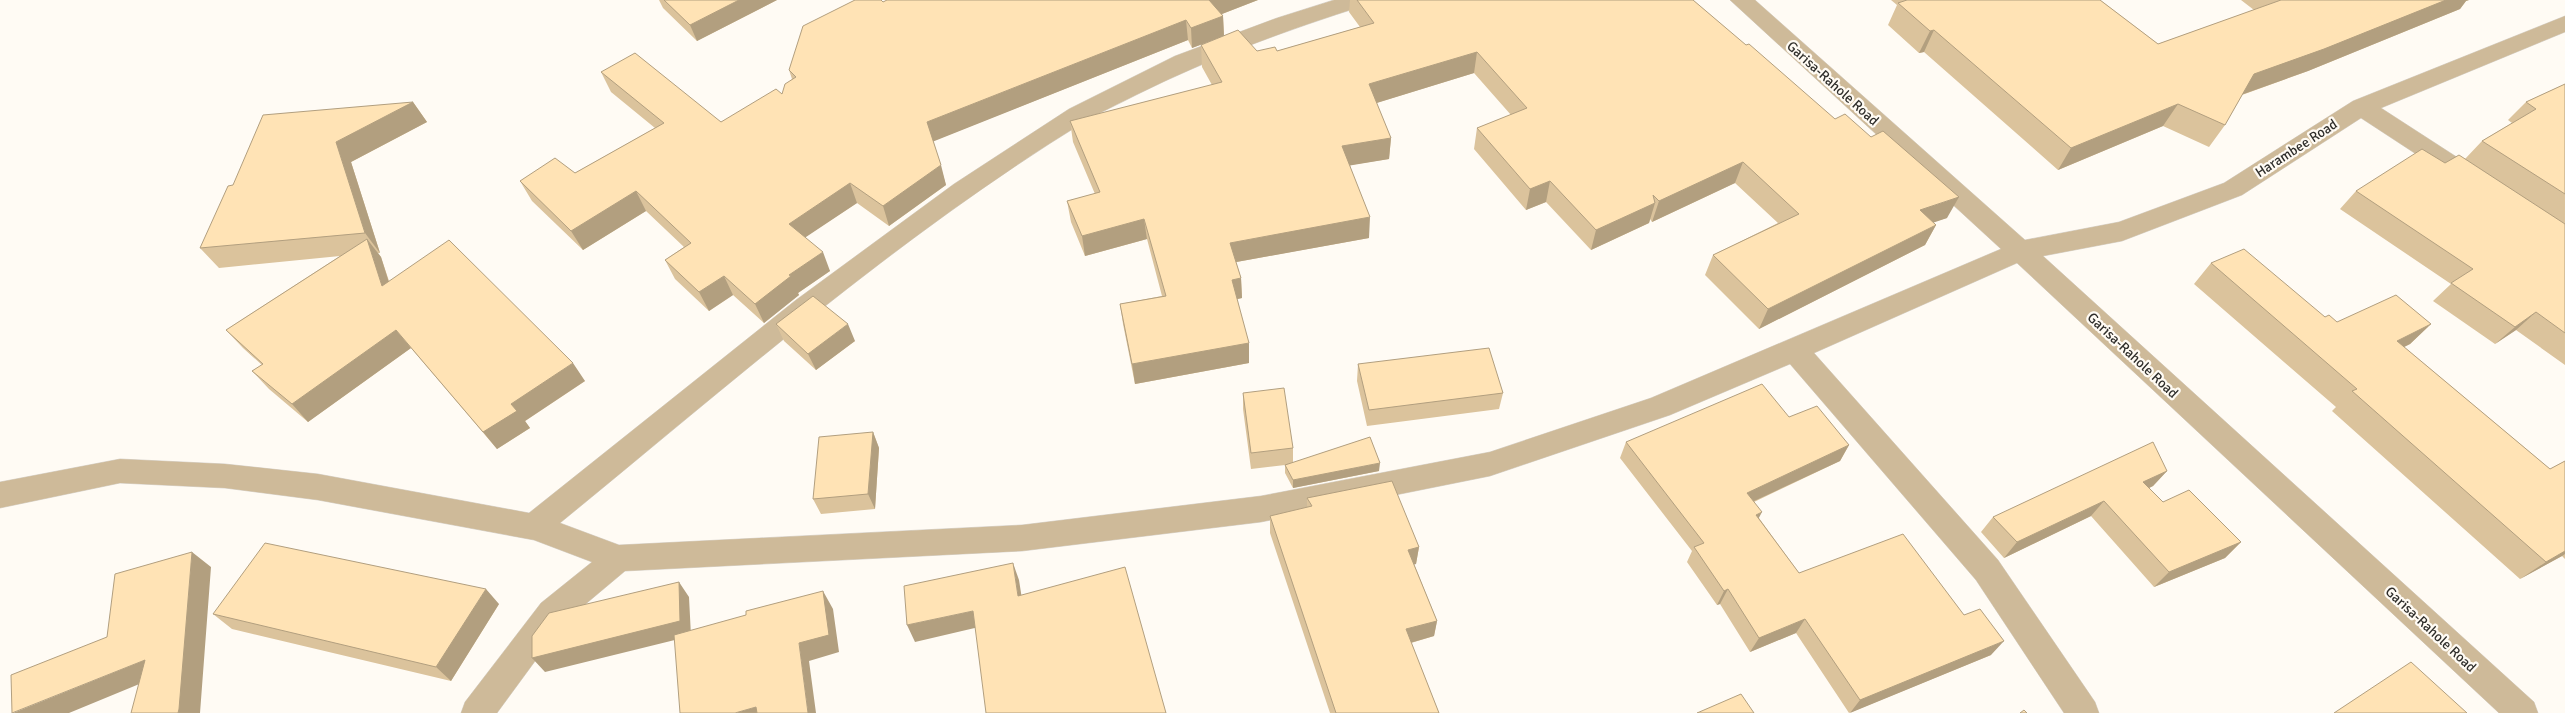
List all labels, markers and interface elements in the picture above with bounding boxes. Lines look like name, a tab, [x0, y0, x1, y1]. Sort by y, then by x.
street label: Garisa-Rahole Road	[1783, 38, 1882, 129]
street label: Harambee Road	[2252, 116, 2340, 181]
street label: Garisa-Rahole Road	[2084, 309, 2182, 402]
street label: Garisa-Rahole Road	[2382, 583, 2480, 676]

